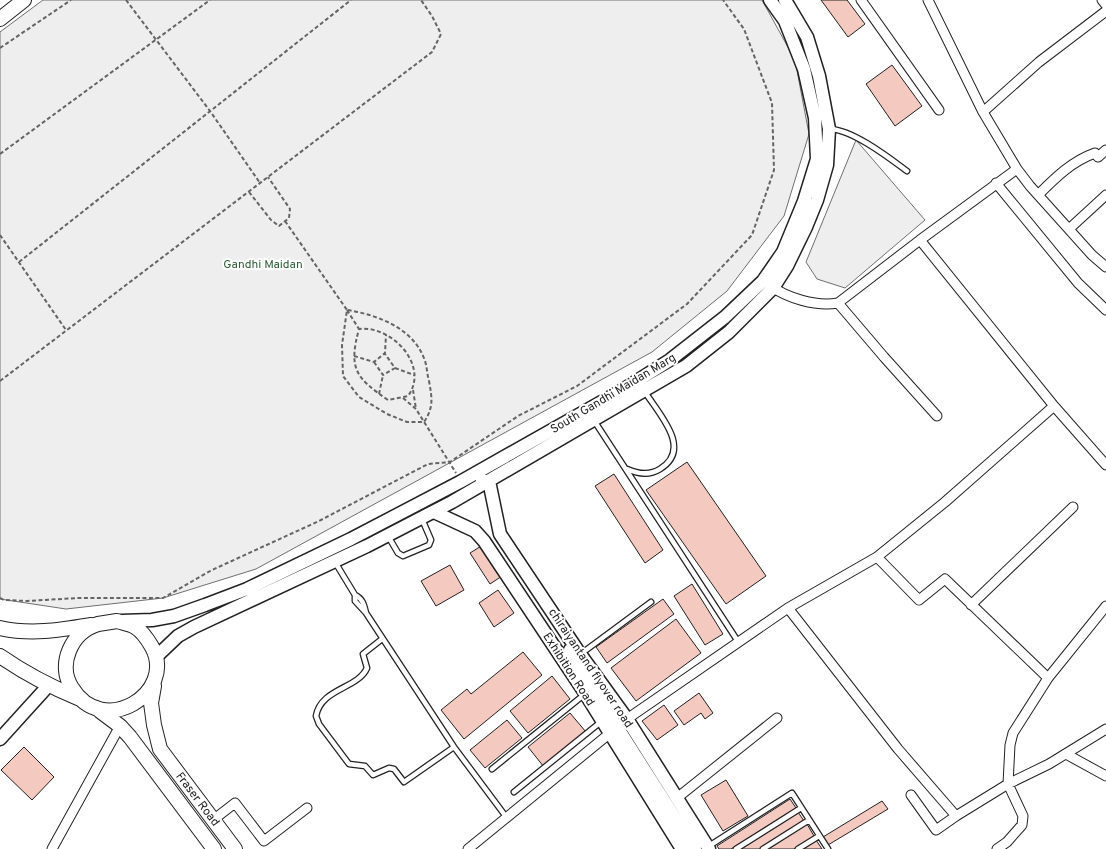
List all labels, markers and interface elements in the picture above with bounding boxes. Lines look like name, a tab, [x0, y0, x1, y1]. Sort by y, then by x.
park label: Gandhi Maidan	[223, 257, 303, 273]
street label: South Gandhi Maidan Marg	[548, 350, 679, 438]
street label: chiraiyantand flyover road	[544, 606, 636, 731]
street label: Exhibition Road	[538, 630, 598, 709]
street label: Fraser Road	[172, 769, 223, 830]

